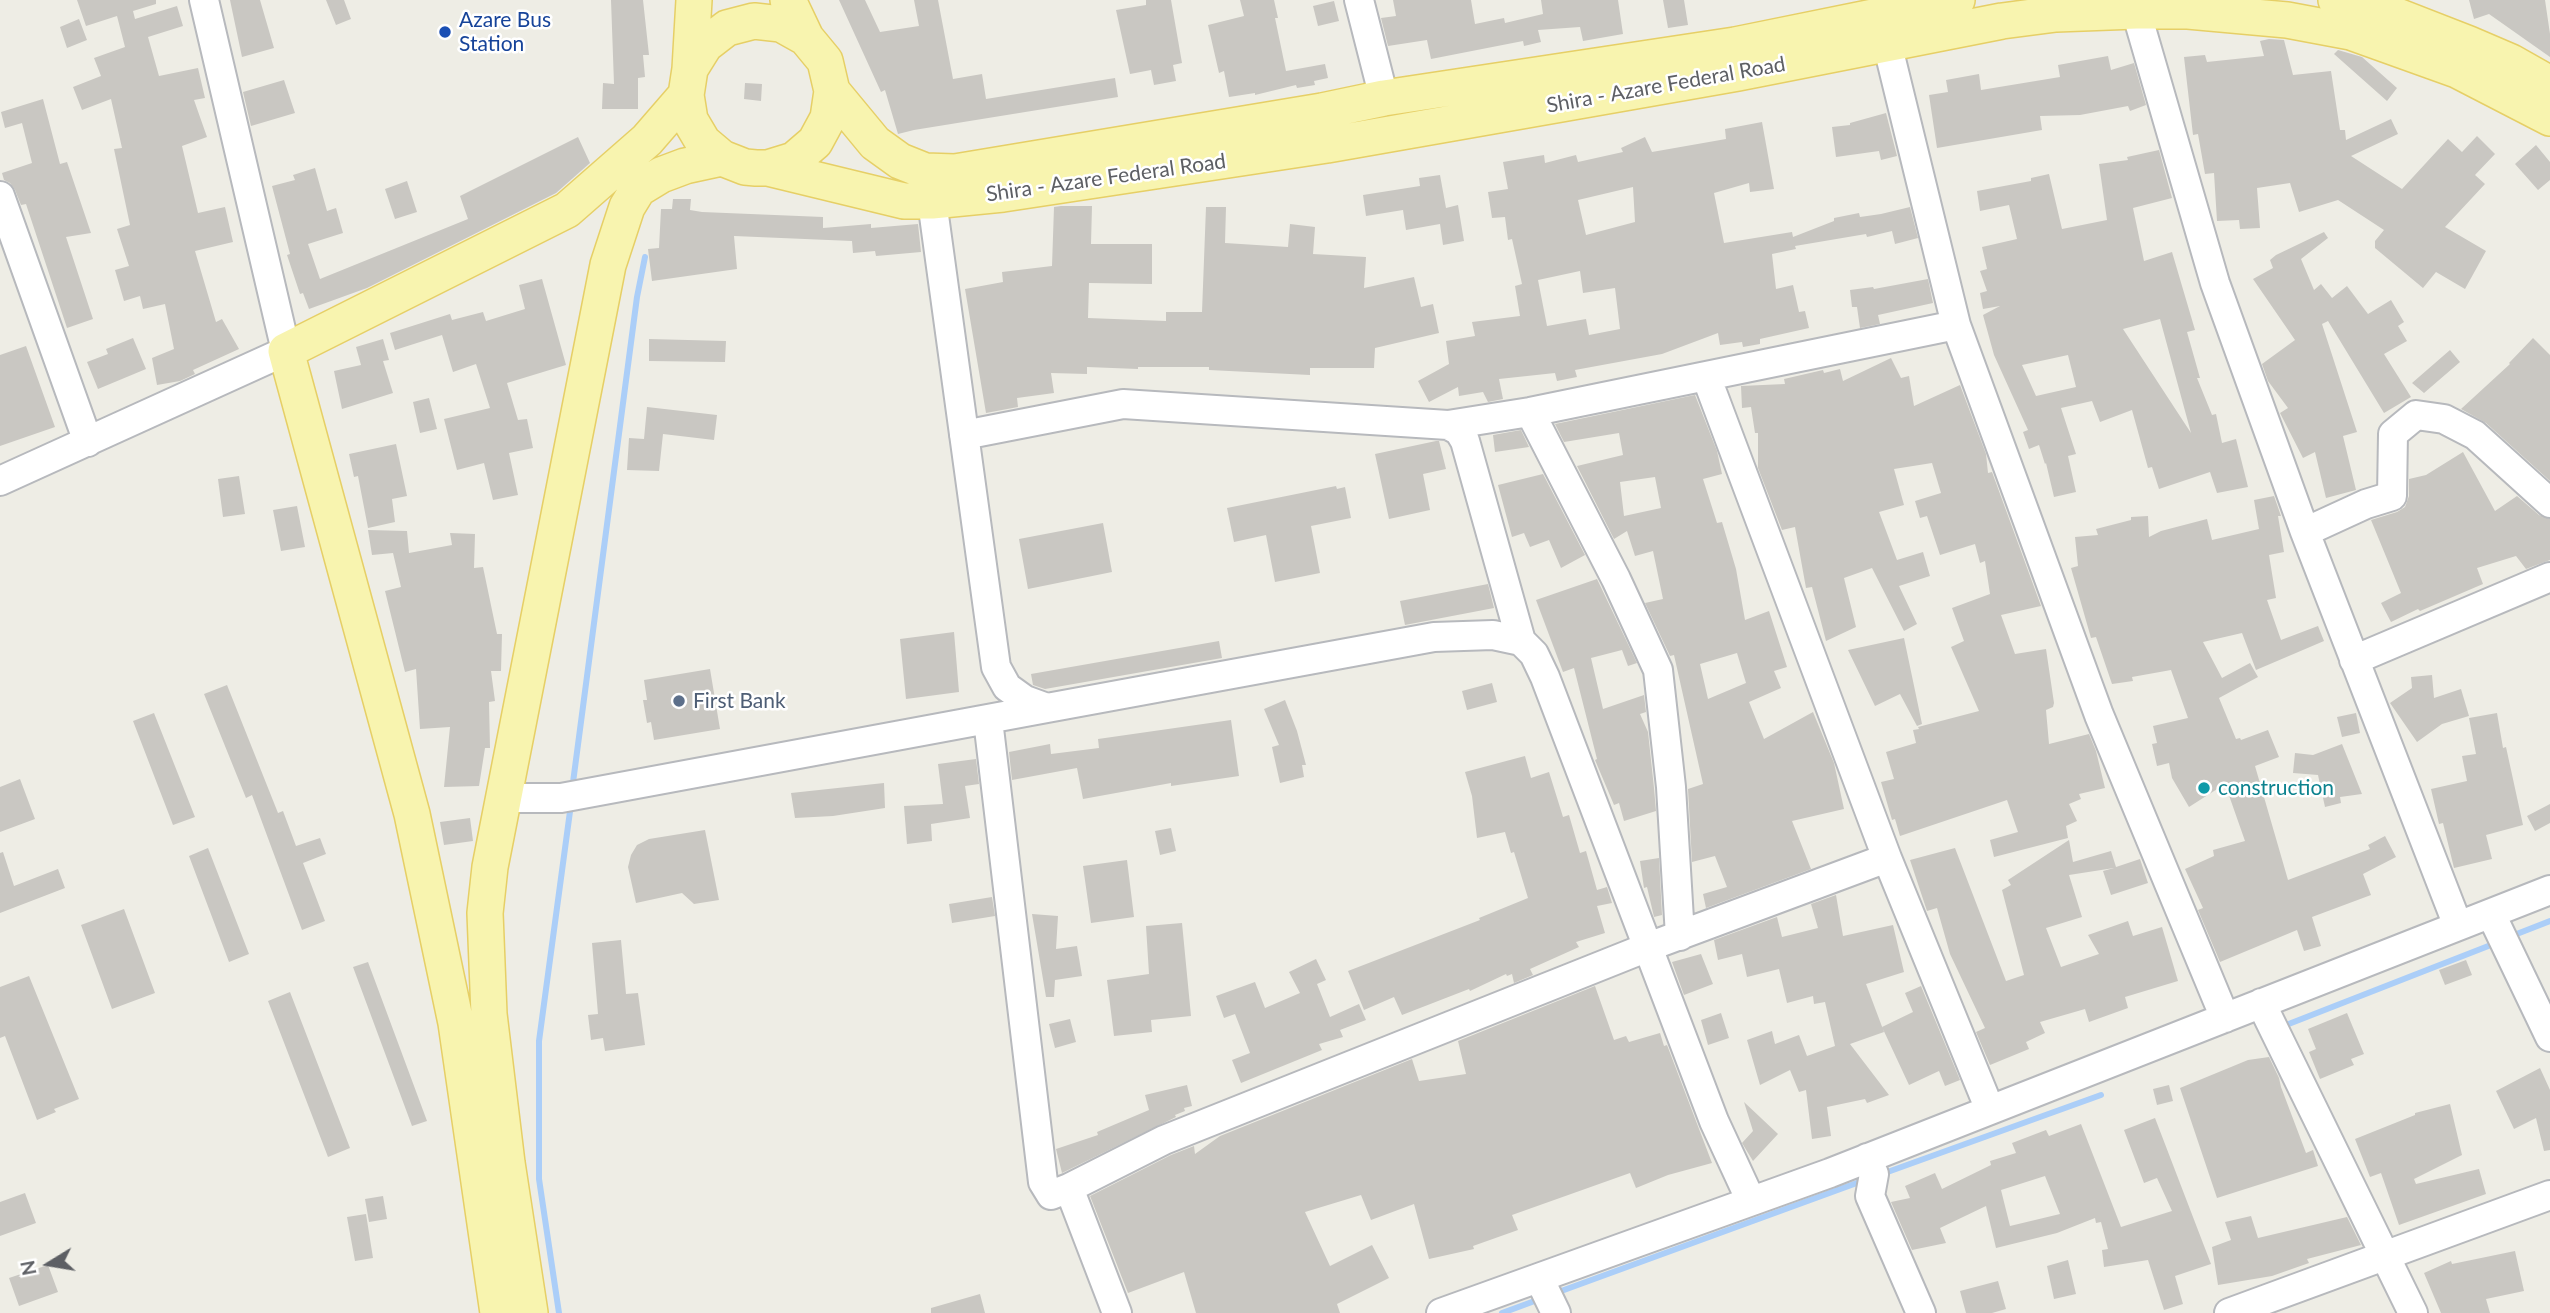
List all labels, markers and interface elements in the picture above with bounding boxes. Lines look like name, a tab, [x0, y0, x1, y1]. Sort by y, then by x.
place label: Azare Bus Station	[459, 7, 551, 57]
marker: Azare Bus Station	[437, 24, 453, 40]
street label: Shira - Azare Federal Road	[1545, 52, 1787, 118]
street label: Shira - Azare Federal Road	[984, 149, 1228, 207]
place label: First Bank	[693, 688, 786, 714]
marker: First Bank	[671, 693, 687, 709]
place label: construction	[2218, 775, 2334, 801]
marker: construction	[2196, 780, 2212, 796]
north arrow	[14, 1229, 84, 1299]
text: N	[15, 1259, 41, 1277]

